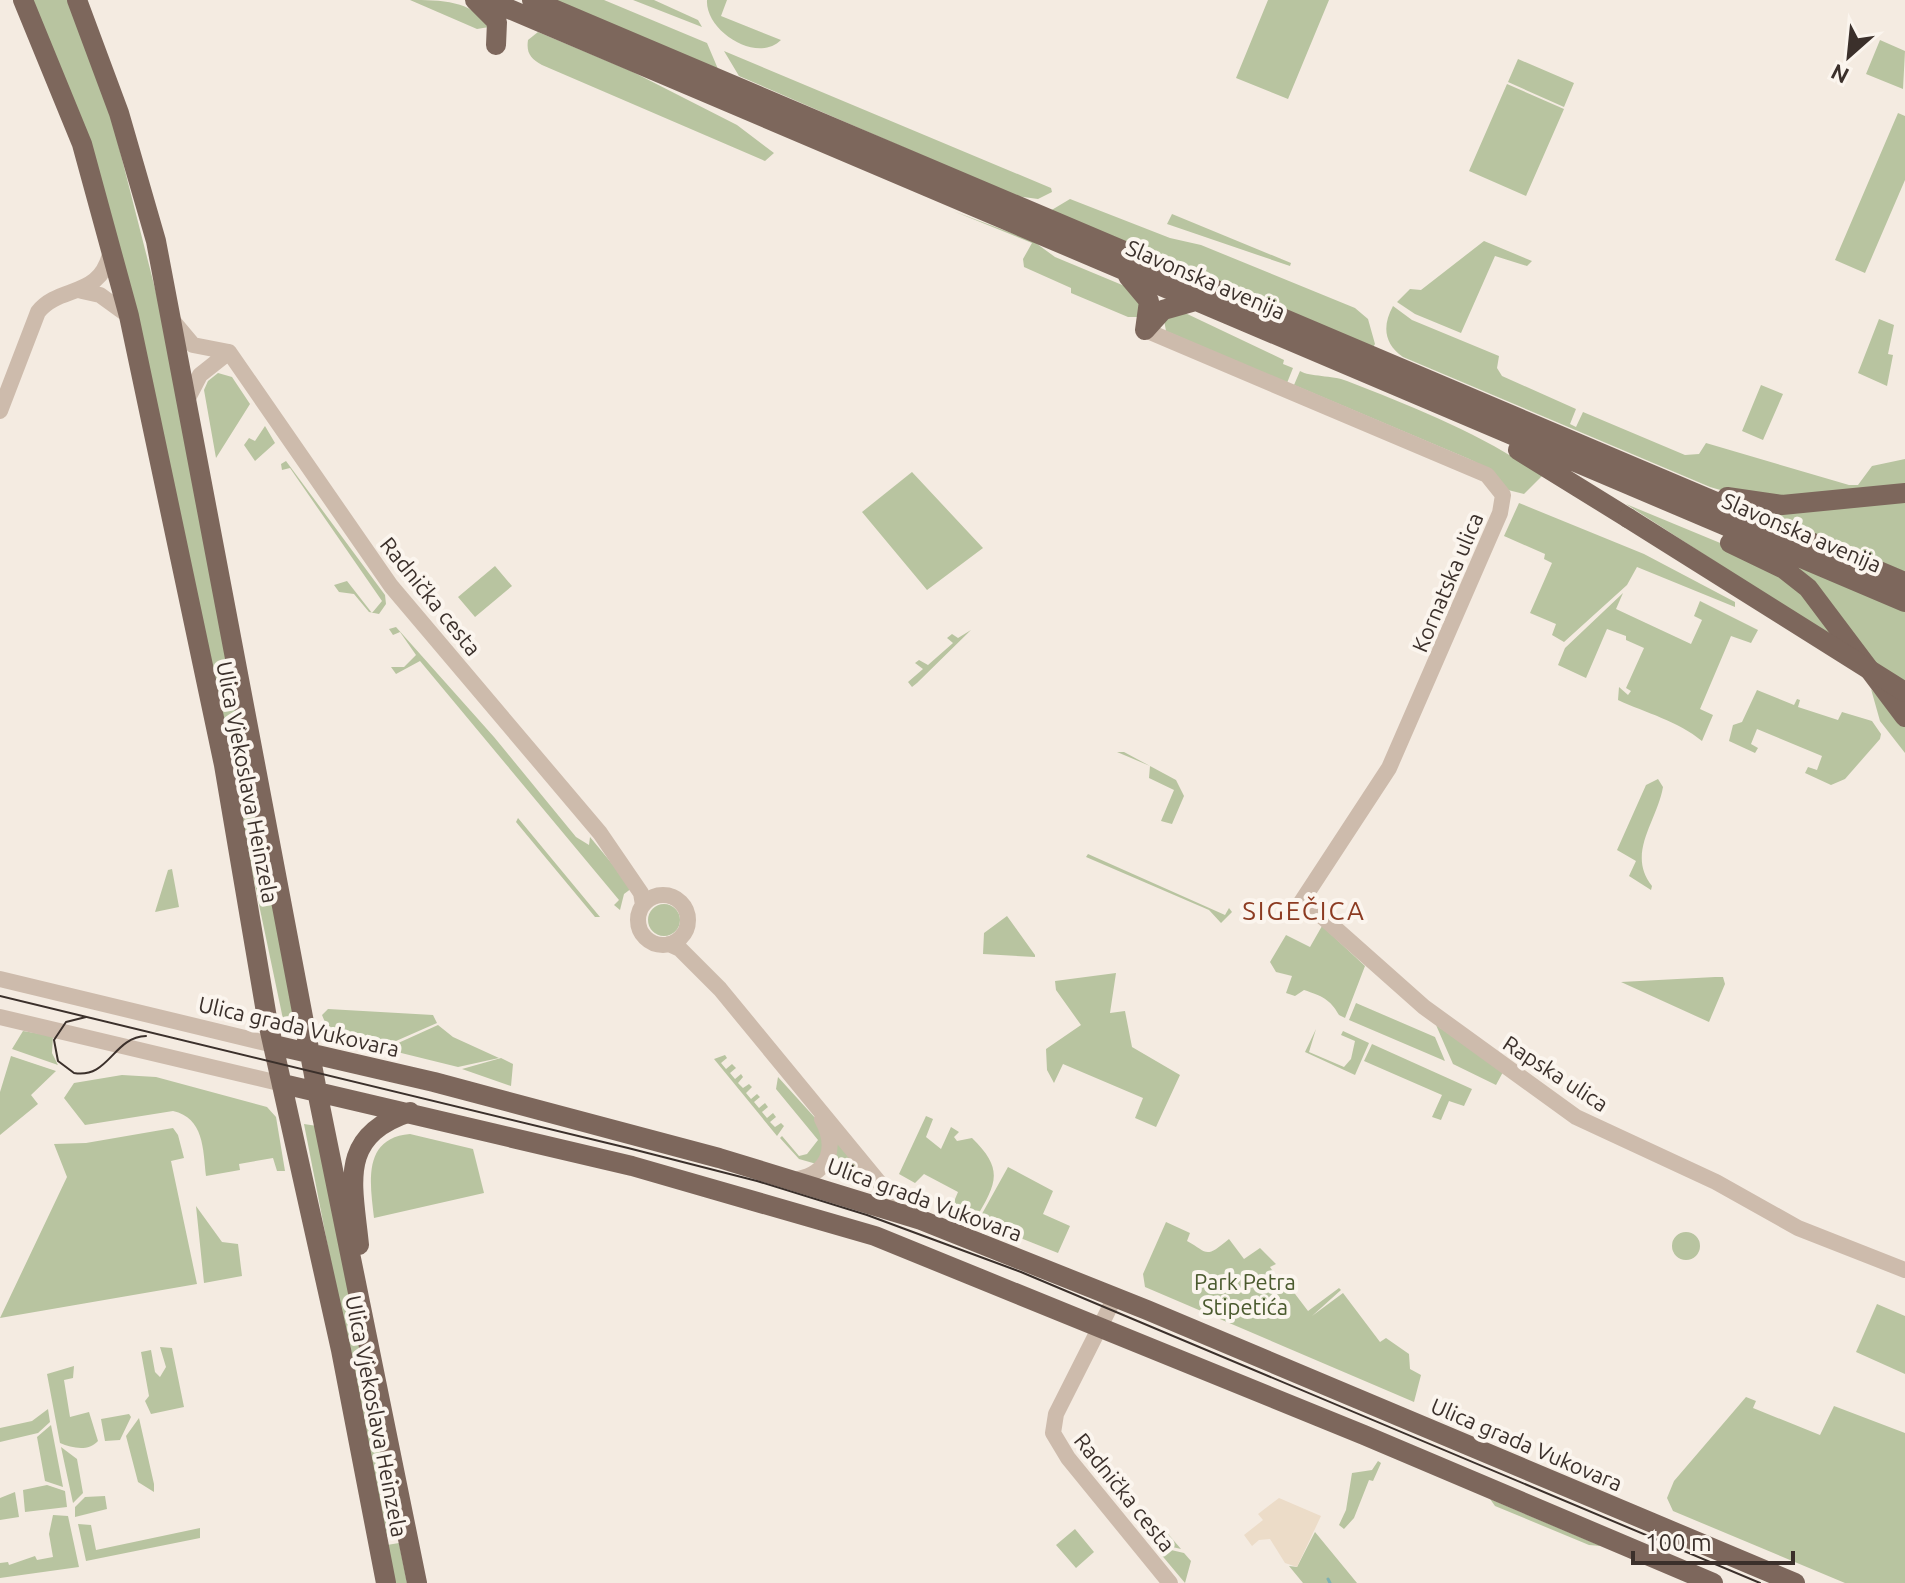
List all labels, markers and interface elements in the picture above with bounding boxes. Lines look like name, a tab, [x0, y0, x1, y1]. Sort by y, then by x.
north arrow	[1809, 16, 1889, 96]
text: N	[1827, 59, 1853, 89]
street label: Slavonska avenija	[1123, 234, 1289, 324]
street label: Slavonska avenija	[1719, 487, 1885, 577]
street label: Kornatska ulica	[1406, 509, 1488, 655]
street label: Radnička cesta	[376, 532, 486, 660]
street label: Ulica Vjekoslava Heinzela	[212, 659, 284, 905]
district label: SIGEČICA	[1242, 896, 1366, 925]
street label: Ulica grada Vukovara	[196, 991, 402, 1061]
street label: Rapska ulica	[1499, 1030, 1613, 1116]
street label: Ulica grada Vukovara	[824, 1152, 1026, 1246]
park label: Park Petra Stipetića	[1194, 1269, 1296, 1319]
street label: Ulica Vjekoslava Heinzela	[341, 1293, 413, 1539]
street label: Ulica grada Vukovara	[1428, 1392, 1626, 1496]
street label: Radnička cesta	[1070, 1428, 1180, 1556]
scale bar	[1633, 1515, 1793, 1565]
text: 100 m	[1645, 1529, 1712, 1556]

